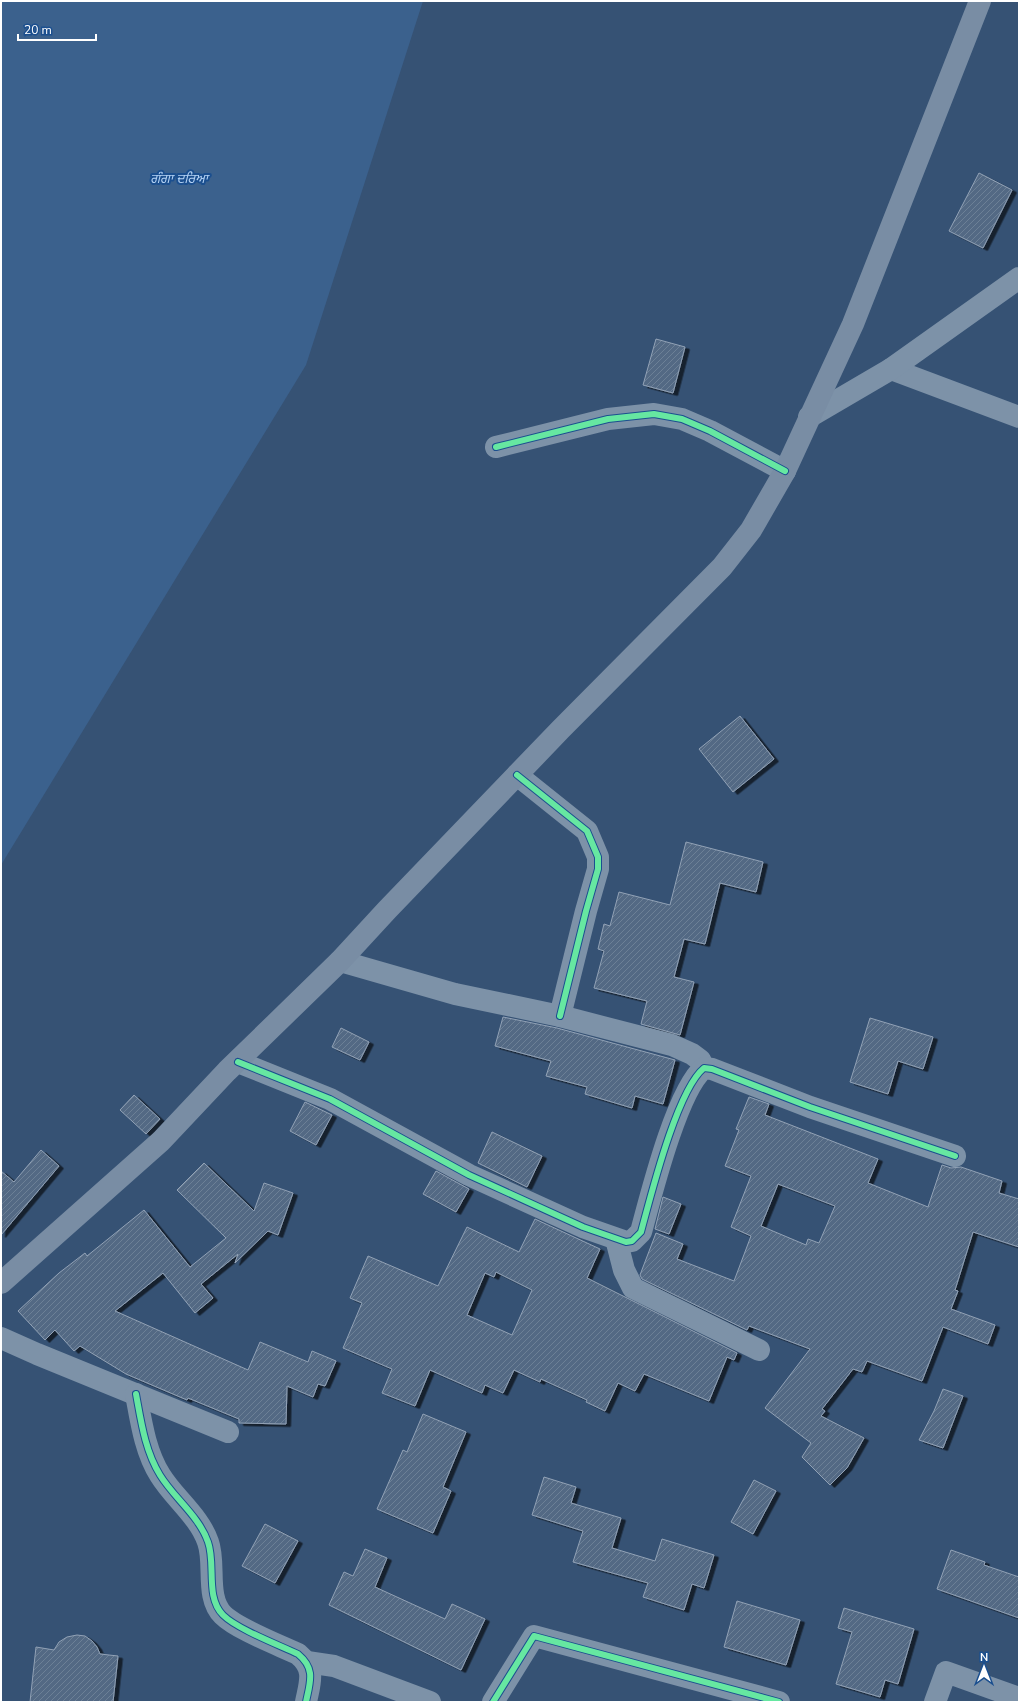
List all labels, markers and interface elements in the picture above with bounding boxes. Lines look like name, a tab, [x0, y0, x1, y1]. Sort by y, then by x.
scale bar	[18, 16, 96, 42]
text: 20 m	[24, 22, 52, 38]
water label: ਗੰਗਾ ਦਰਿਆ	[150, 170, 210, 188]
north arrow	[964, 1647, 1004, 1687]
text: N	[980, 1650, 988, 1665]

